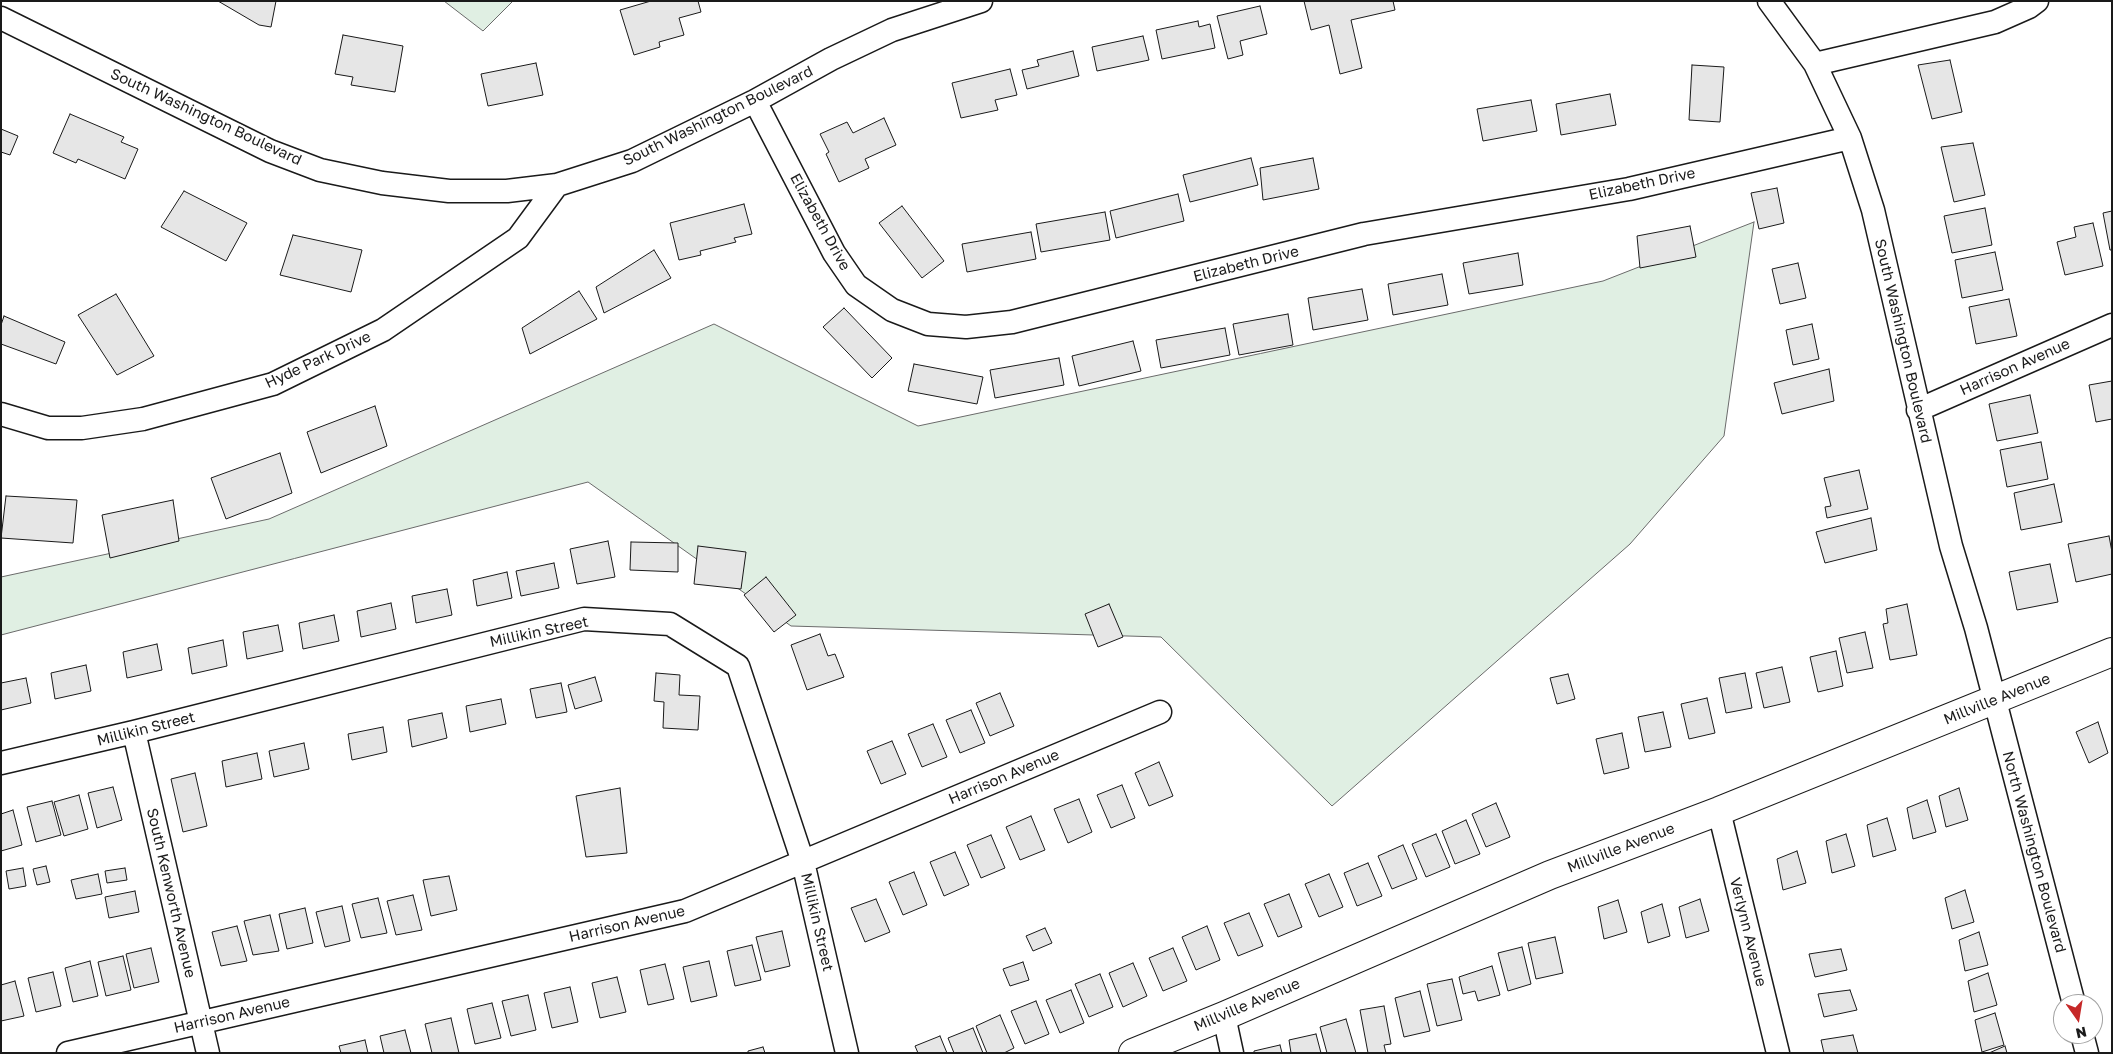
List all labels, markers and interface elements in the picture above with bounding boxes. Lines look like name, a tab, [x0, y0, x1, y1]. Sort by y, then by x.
street label: South Washington Boulevard	[620, 62, 816, 170]
street label: South Washington Boulevard	[107, 65, 305, 169]
street label: Elizabeth Drive	[1587, 164, 1697, 204]
street label: Elizabeth Drive	[786, 170, 854, 274]
street label: South Washington Boulevard	[1871, 237, 1935, 445]
street label: Elizabeth Drive	[1191, 242, 1301, 286]
street label: Hyde Park Drive	[262, 328, 374, 392]
street label: Harrison Avenue	[1957, 335, 2073, 399]
street label: Millikin Street	[488, 613, 590, 651]
street label: Millville Avenue	[1941, 669, 2053, 729]
street label: Millikin Street	[95, 708, 197, 750]
street label: Harrison Avenue	[946, 746, 1062, 808]
street label: North Washington Boulevard	[1998, 749, 2070, 955]
street label: South Kenworth Avenue	[143, 806, 199, 980]
street label: Millville Avenue	[1565, 819, 1677, 877]
street label: Millikin Street	[797, 871, 837, 973]
street label: Verlynn Avenue	[1726, 876, 1770, 988]
street label: Harrison Avenue	[567, 902, 687, 946]
street label: Millville Avenue	[1191, 975, 1303, 1035]
street label: Harrison Avenue	[172, 993, 292, 1037]
north arrow	[2053, 994, 2103, 1044]
text: N	[2074, 1024, 2088, 1043]

